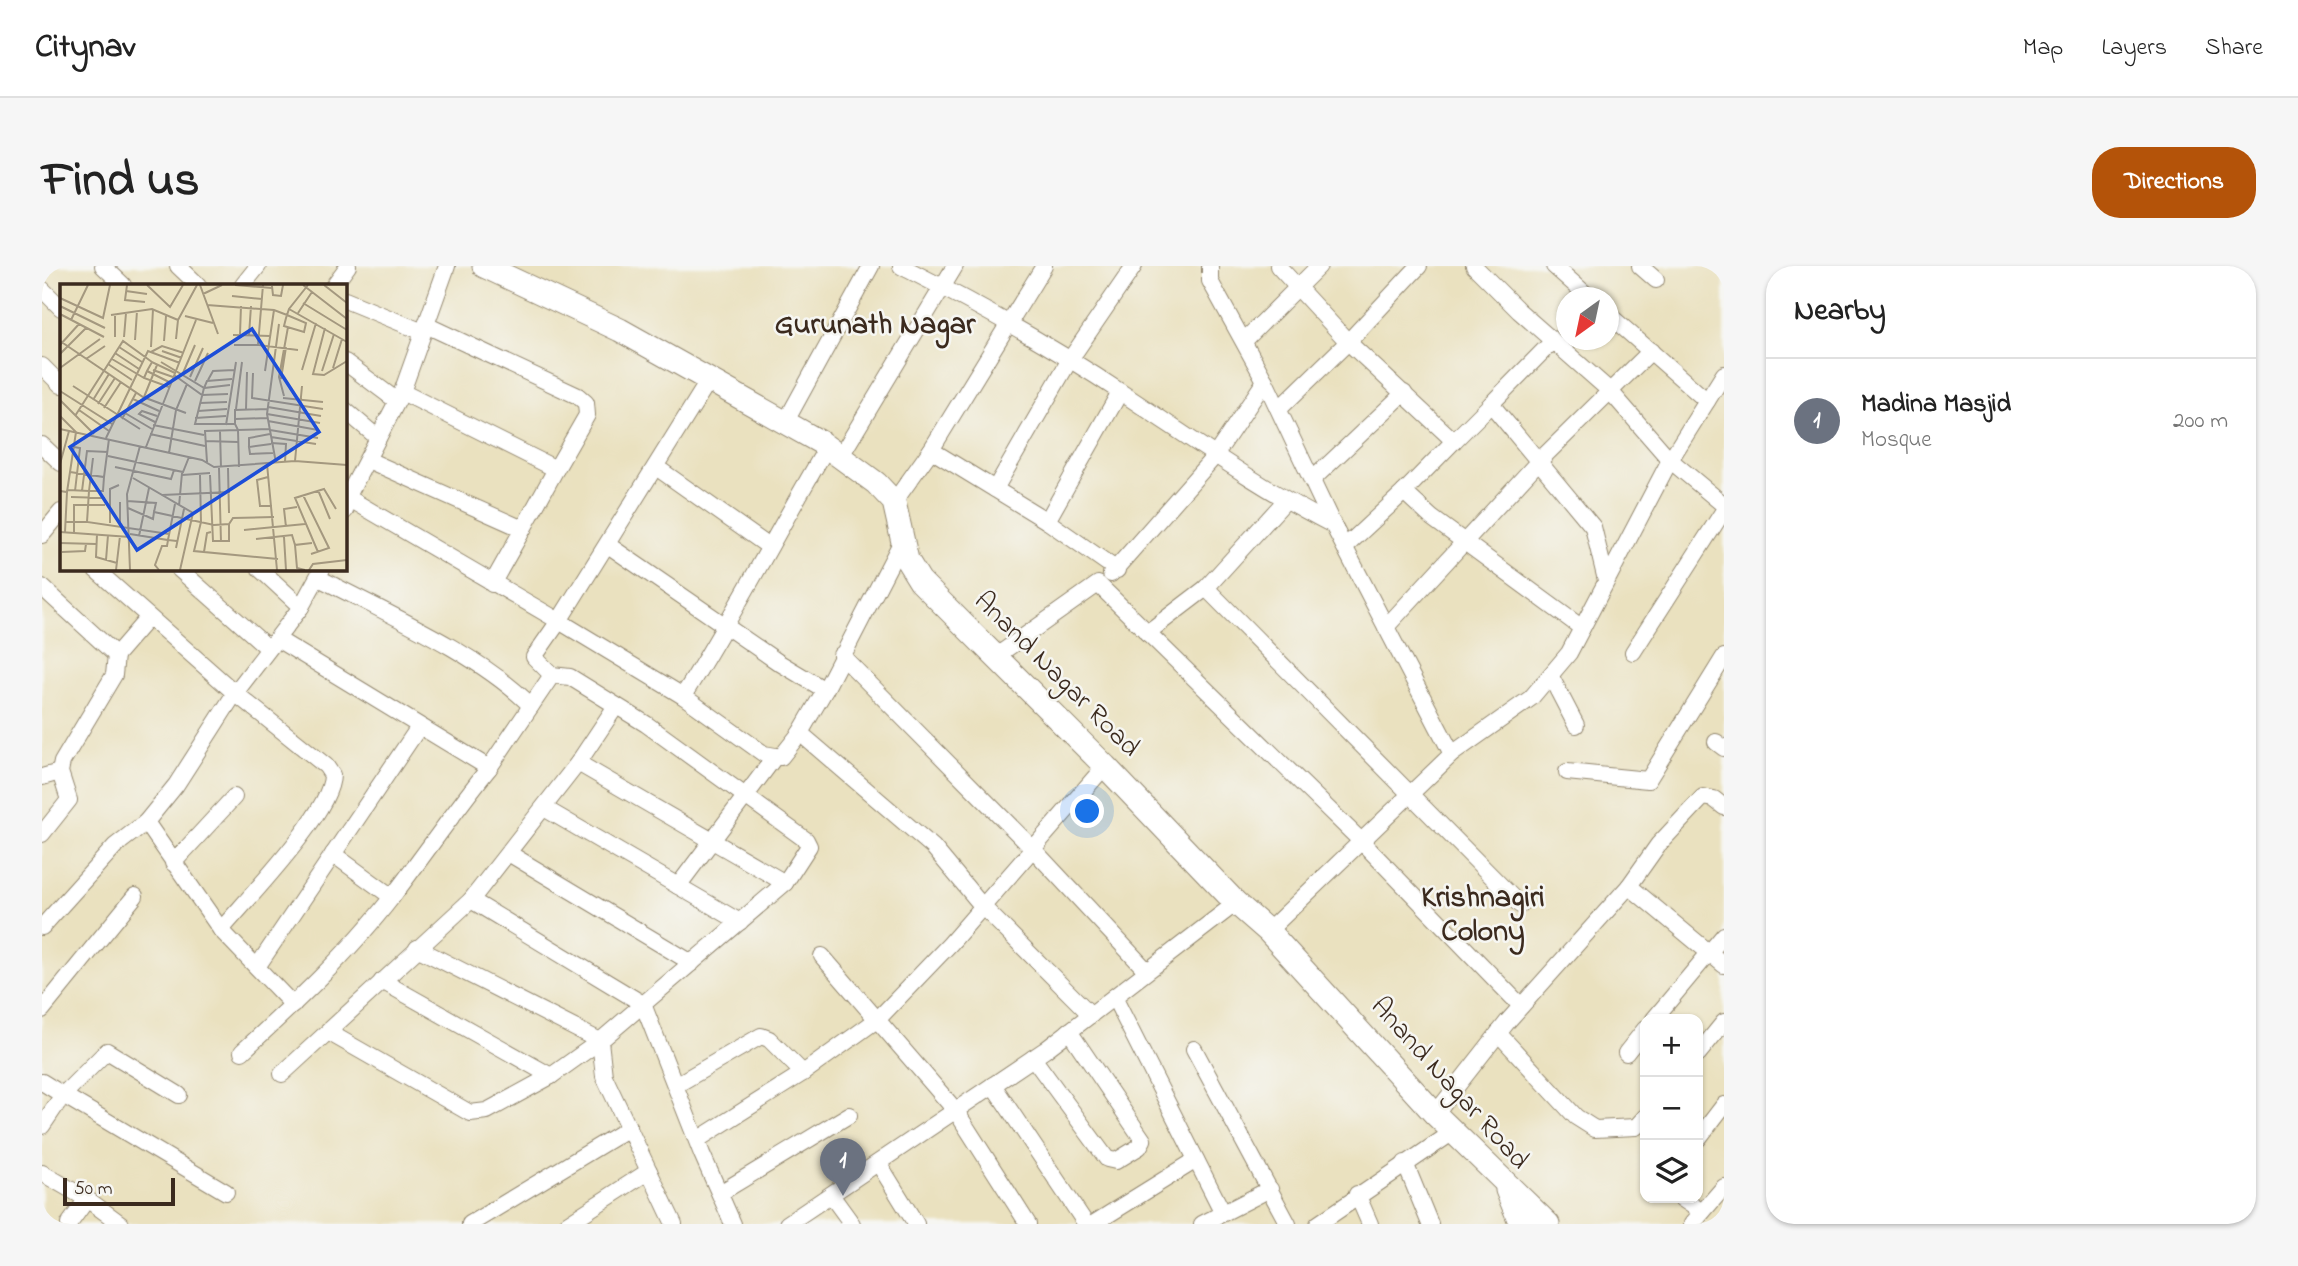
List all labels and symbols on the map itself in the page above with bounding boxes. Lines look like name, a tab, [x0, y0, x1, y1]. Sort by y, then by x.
inset map	[60, 284, 346, 570]
north arrow	[1556, 287, 1619, 350]
district label: Gurunath Nagar	[775, 304, 976, 349]
street label: Anand Nagar Road	[963, 582, 1149, 768]
your location	[1070, 794, 1104, 828]
district label: Krishnagiri Colony	[1421, 877, 1545, 955]
street label: Anand Nagar Road	[1360, 988, 1538, 1180]
pin: 1	[820, 1138, 866, 1196]
scale bar	[63, 1175, 175, 1207]

